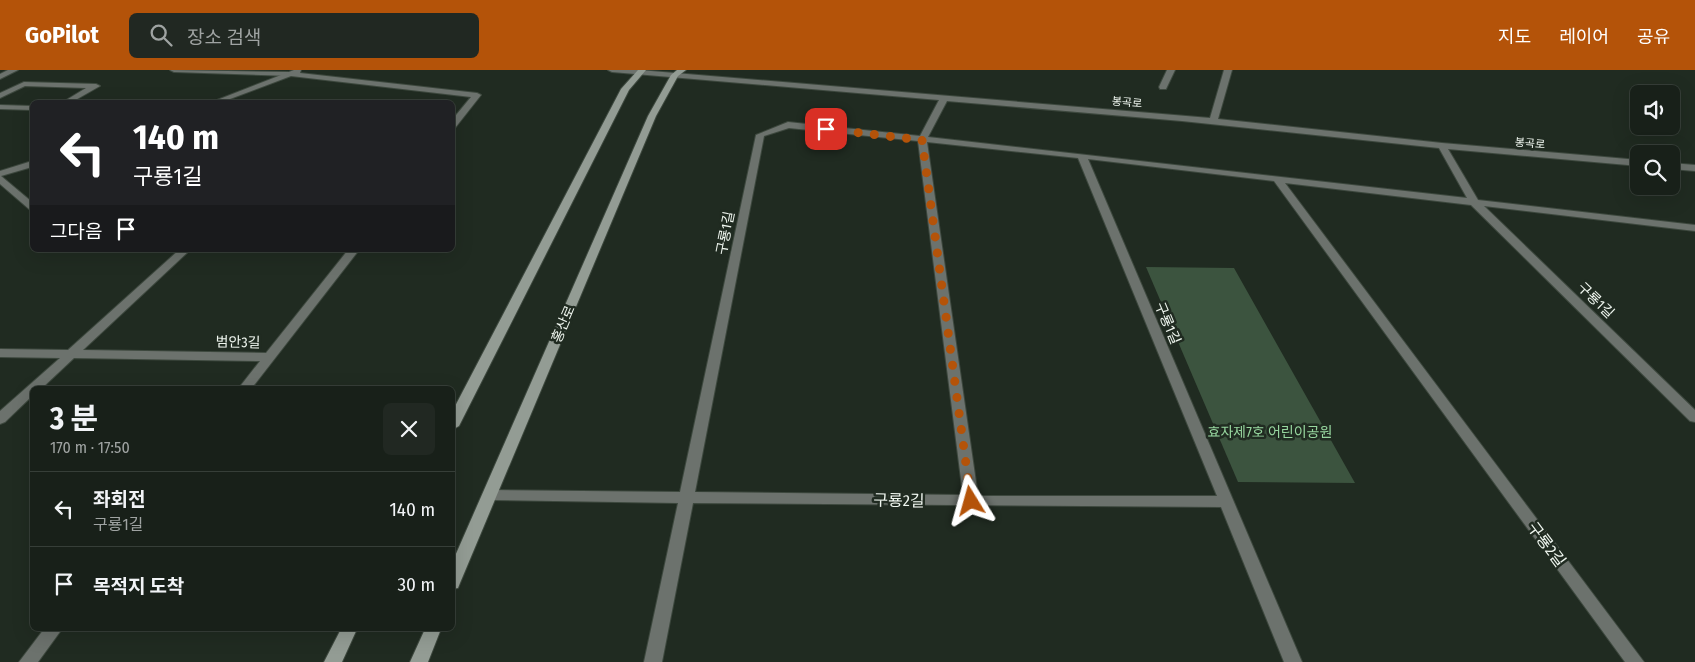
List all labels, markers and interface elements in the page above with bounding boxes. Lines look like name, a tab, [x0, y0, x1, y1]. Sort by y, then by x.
search box	[129, 13, 479, 58]
text: GoPilot	[25, 21, 99, 49]
icon: search	[147, 21, 175, 49]
text: 장소 검색	[187, 26, 261, 49]
text: 지도	[1498, 26, 1531, 48]
text: 레이어	[1559, 26, 1609, 48]
text: 공유	[1637, 26, 1670, 48]
map controls	[1630, 85, 1680, 195]
button: sound	[1630, 85, 1680, 135]
street label: 봉곡로	[1111, 95, 1143, 110]
pin	[805, 108, 847, 150]
icon: arrive	[812, 115, 840, 143]
text: 140 m	[133, 116, 219, 158]
icon: left	[50, 120, 115, 185]
street label: 봉곡로	[1514, 136, 1546, 151]
button: search	[1630, 145, 1680, 195]
text: 구룡1길	[133, 163, 202, 190]
street label: 구룡1길	[713, 210, 738, 256]
icon: arrive	[112, 215, 140, 243]
text: 그다음	[50, 220, 102, 243]
street label: 구룡1길	[1574, 279, 1617, 322]
street label: 구룡1길	[1151, 300, 1184, 347]
street label: 홍산로	[548, 303, 579, 345]
street label: 범안3길	[215, 334, 261, 351]
text: 3 분	[50, 401, 98, 437]
button: close	[383, 403, 435, 455]
park label: 효자제7호 어린이공원	[1208, 424, 1332, 441]
text: 170 m · 17:50	[50, 438, 130, 457]
position arrow	[944, 474, 996, 526]
text: 좌회전	[93, 488, 145, 511]
street label: 구룡2길	[873, 491, 925, 510]
icon: left	[50, 495, 78, 523]
text: 140 m	[389, 498, 435, 521]
text: 구룡1길	[93, 515, 143, 534]
street label: 구룡2길	[1524, 518, 1570, 570]
icon: arrive	[50, 570, 78, 598]
text: 30 m	[397, 573, 435, 596]
text: 목적지 도착	[93, 575, 184, 598]

